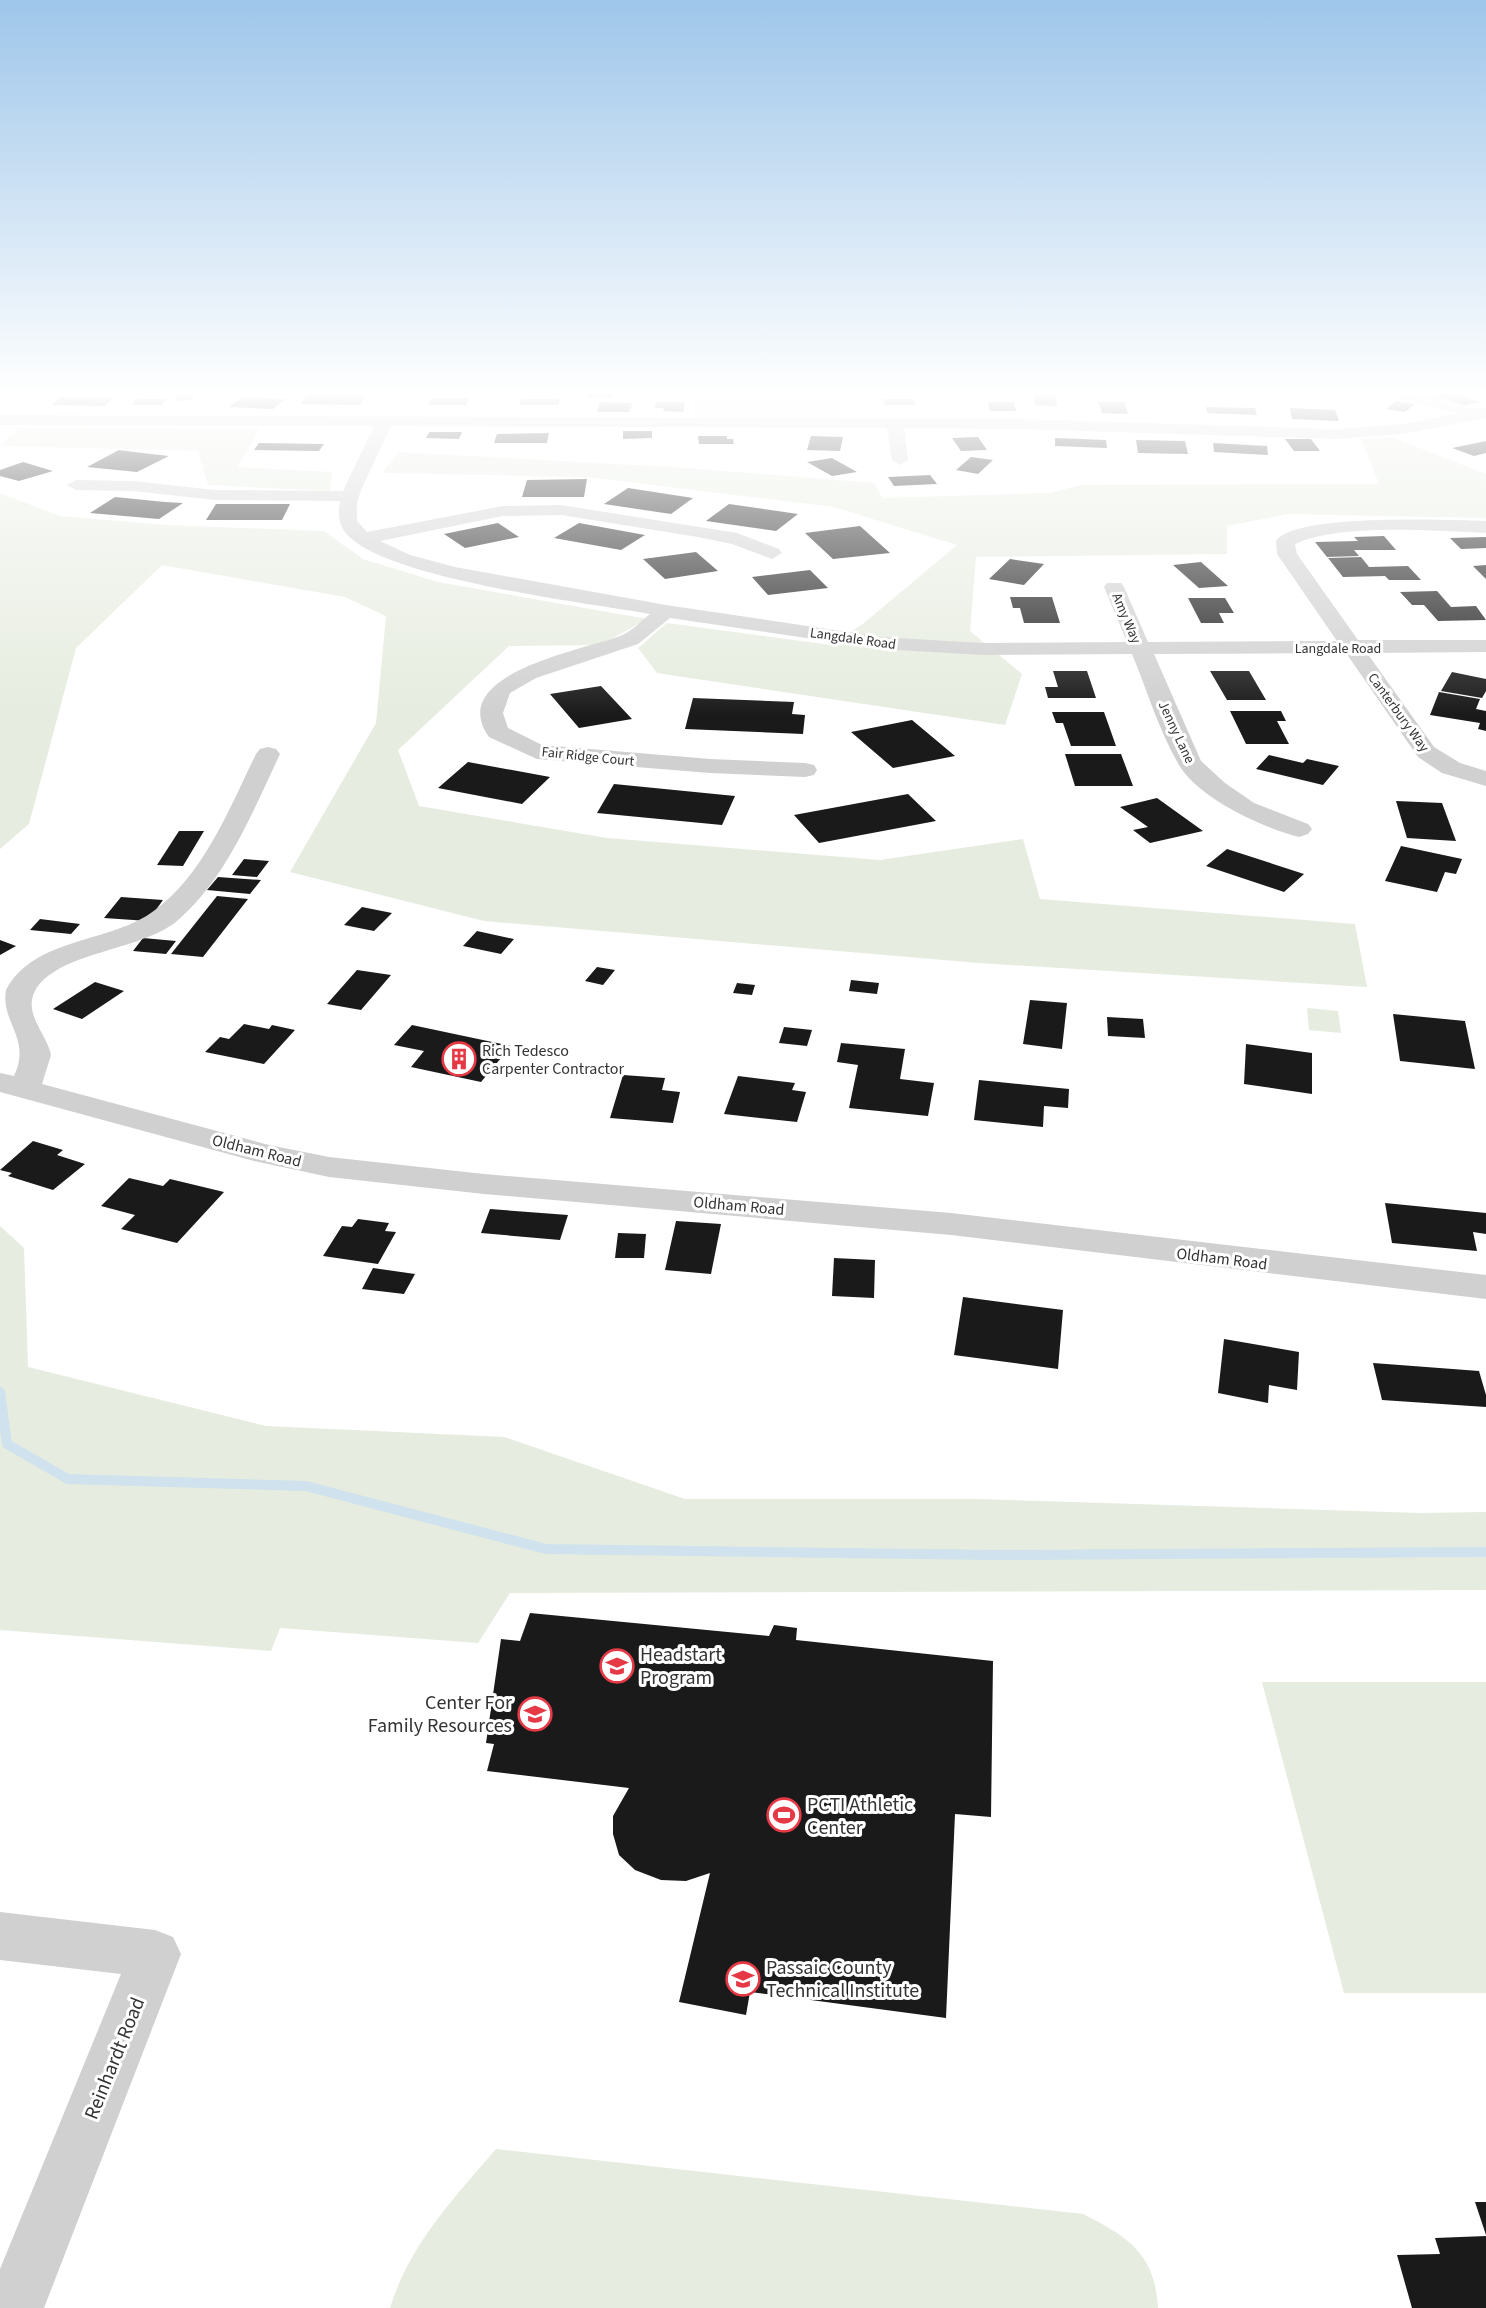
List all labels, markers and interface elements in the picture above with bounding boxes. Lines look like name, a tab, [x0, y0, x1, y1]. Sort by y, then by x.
street label: Amy Way	[1107, 590, 1146, 647]
street label: Langdale Road	[809, 623, 897, 655]
street label: Langdale Road	[1295, 639, 1381, 659]
street label: Canterbury Way	[1363, 669, 1434, 757]
street label: Jenny Lane	[1153, 698, 1199, 767]
street label: Fair Ridge Court	[541, 742, 636, 772]
place label: Rich Tedesco Carpenter Contractor	[482, 1040, 624, 1080]
building icon: Rich Tedesco Carpenter Contractor	[441, 1041, 477, 1077]
street label: Oldham Road	[210, 1129, 304, 1173]
street label: Oldham Road	[693, 1191, 785, 1221]
street label: Oldham Road	[1175, 1243, 1268, 1275]
place label: Headstart Program	[640, 1641, 722, 1692]
school or university icon: Headstart Program	[599, 1648, 635, 1684]
place label: Center For Family Resources	[368, 1689, 512, 1740]
school or university icon: Center For Family Resources	[517, 1696, 553, 1732]
place label: PCTI Athletic Center	[807, 1791, 913, 1842]
sports icon: PCTI Athletic Center	[766, 1797, 802, 1833]
place label: Passaic County Technical Institute	[766, 1954, 919, 2005]
school or university icon: Passaic County Technical Institute	[725, 1961, 761, 1997]
street label: Reinhardt Road	[78, 1993, 152, 2124]

